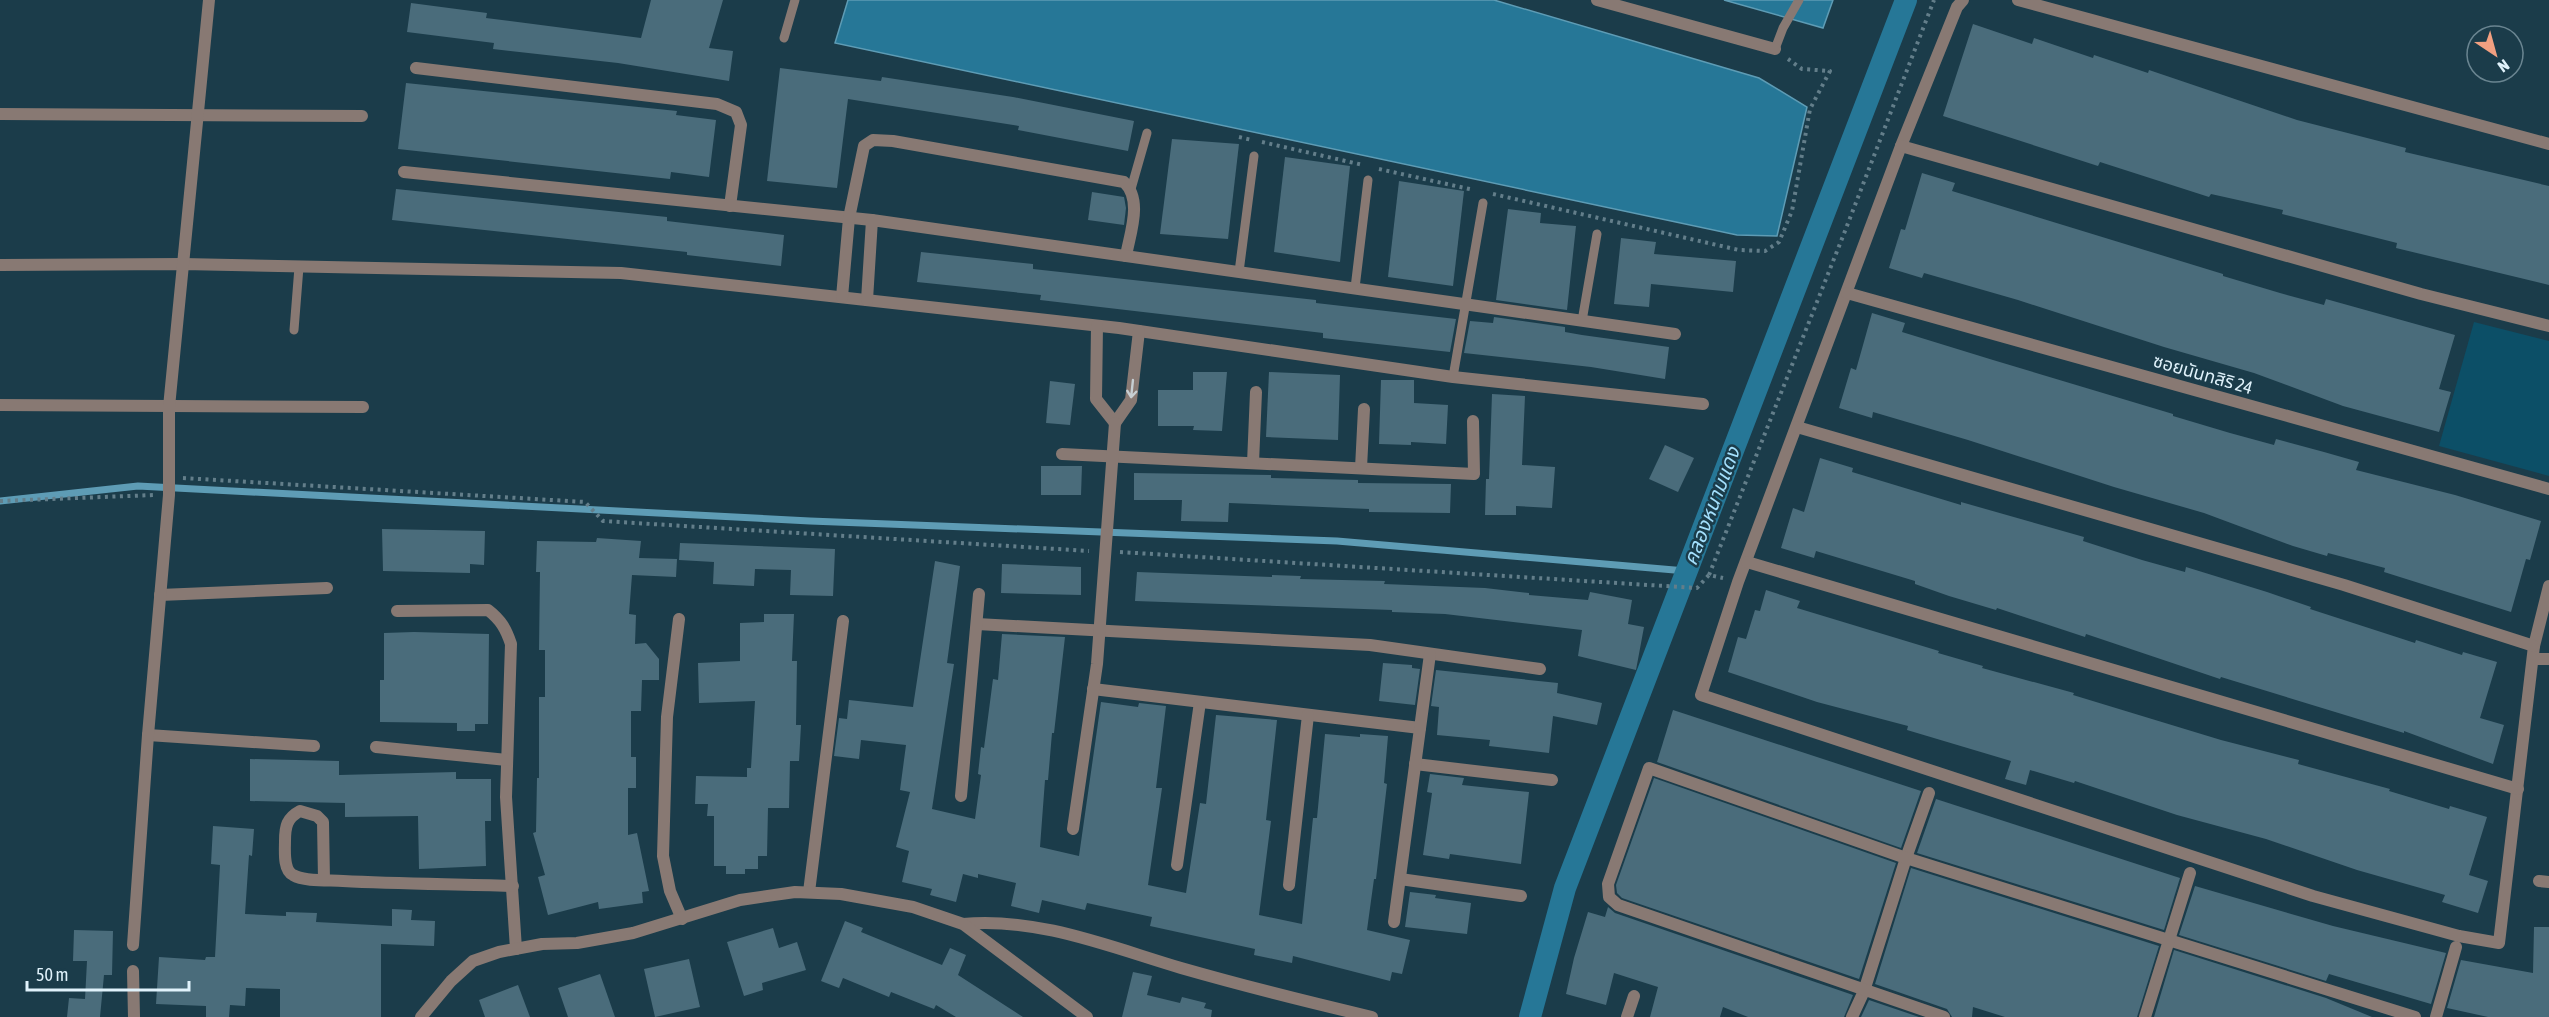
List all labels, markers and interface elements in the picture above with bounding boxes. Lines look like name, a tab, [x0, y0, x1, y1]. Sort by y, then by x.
north arrow	[2465, 24, 2525, 84]
text: N	[2495, 56, 2513, 76]
street label: ซอยนันทสิริ 24	[2151, 350, 2255, 398]
one-way arrow	[1127, 379, 1138, 399]
water label: คลองหนามแดง	[1678, 443, 1745, 568]
scale bar	[27, 954, 189, 992]
text: 50 m	[36, 964, 68, 985]

